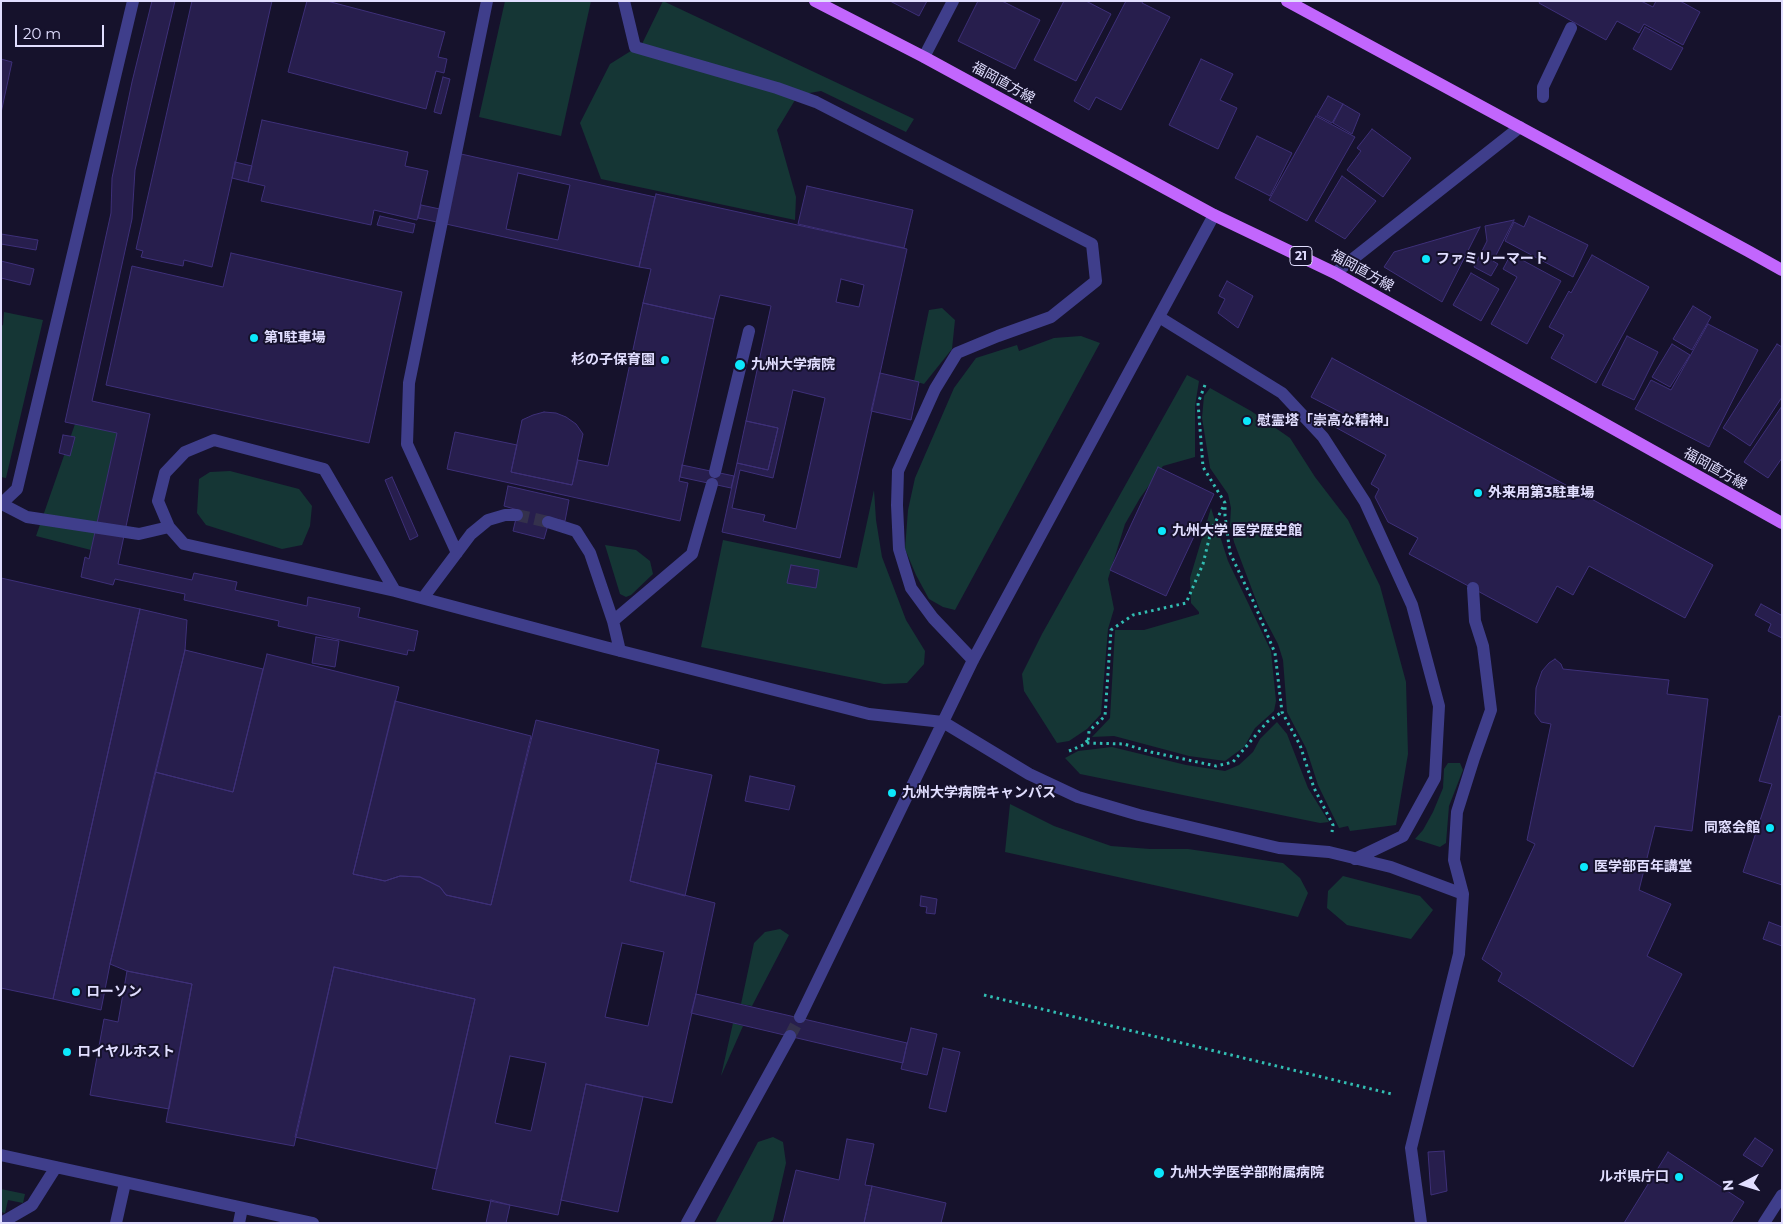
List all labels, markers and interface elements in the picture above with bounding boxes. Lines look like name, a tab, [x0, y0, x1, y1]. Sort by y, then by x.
scale bar	[18, 15, 106, 47]
text: 20 m	[23, 24, 61, 43]
street label: 福岡直方線	[968, 59, 1038, 107]
road number: 21	[1290, 247, 1312, 266]
street label: 福岡直方線	[1327, 247, 1397, 295]
place label: ファミリーマート	[1436, 251, 1548, 267]
marker: ファミリーマート	[1420, 253, 1432, 265]
place label: 第1駐車場	[264, 330, 325, 346]
marker: 第1駐車場	[248, 332, 260, 344]
place label: 杉の子保育園	[571, 352, 655, 368]
marker: 杉の子保育園	[659, 354, 671, 366]
place label: 九州大学病院	[751, 357, 835, 373]
marker: 九州大学病院	[733, 358, 747, 372]
place label: 慰霊塔「崇高な精神」	[1257, 413, 1397, 429]
marker: 慰霊塔「崇高な精神」	[1241, 415, 1253, 427]
street label: 福岡直方線	[1680, 445, 1750, 493]
place label: 外来用第3駐車場	[1488, 485, 1594, 501]
marker: 外来用第3駐車場	[1472, 487, 1484, 499]
place label: 九州大学 医学歴史館	[1172, 523, 1302, 539]
marker: 九州大学 医学歴史館	[1156, 525, 1168, 537]
place label: 九州大学病院キャンパス	[902, 785, 1056, 801]
marker: 九州大学病院キャンパス	[886, 787, 898, 799]
place label: 同窓会館	[1704, 820, 1760, 836]
marker: 同窓会館	[1764, 822, 1776, 834]
place label: 医学部百年講堂	[1594, 859, 1692, 875]
marker: 医学部百年講堂	[1578, 861, 1590, 873]
place label: ローソン	[86, 984, 142, 1000]
marker: ローソン	[70, 986, 82, 998]
place label: ロイヤルホスト	[77, 1044, 175, 1060]
marker: ロイヤルホスト	[61, 1046, 73, 1058]
north arrow	[1718, 1159, 1768, 1209]
place label: 九州大学医学部附属病院	[1170, 1165, 1324, 1181]
marker: 九州大学医学部附属病院	[1152, 1166, 1166, 1180]
place label: ルポ県庁口	[1599, 1169, 1669, 1185]
marker: ルポ県庁口	[1673, 1171, 1685, 1183]
text: N	[1719, 1179, 1738, 1192]

